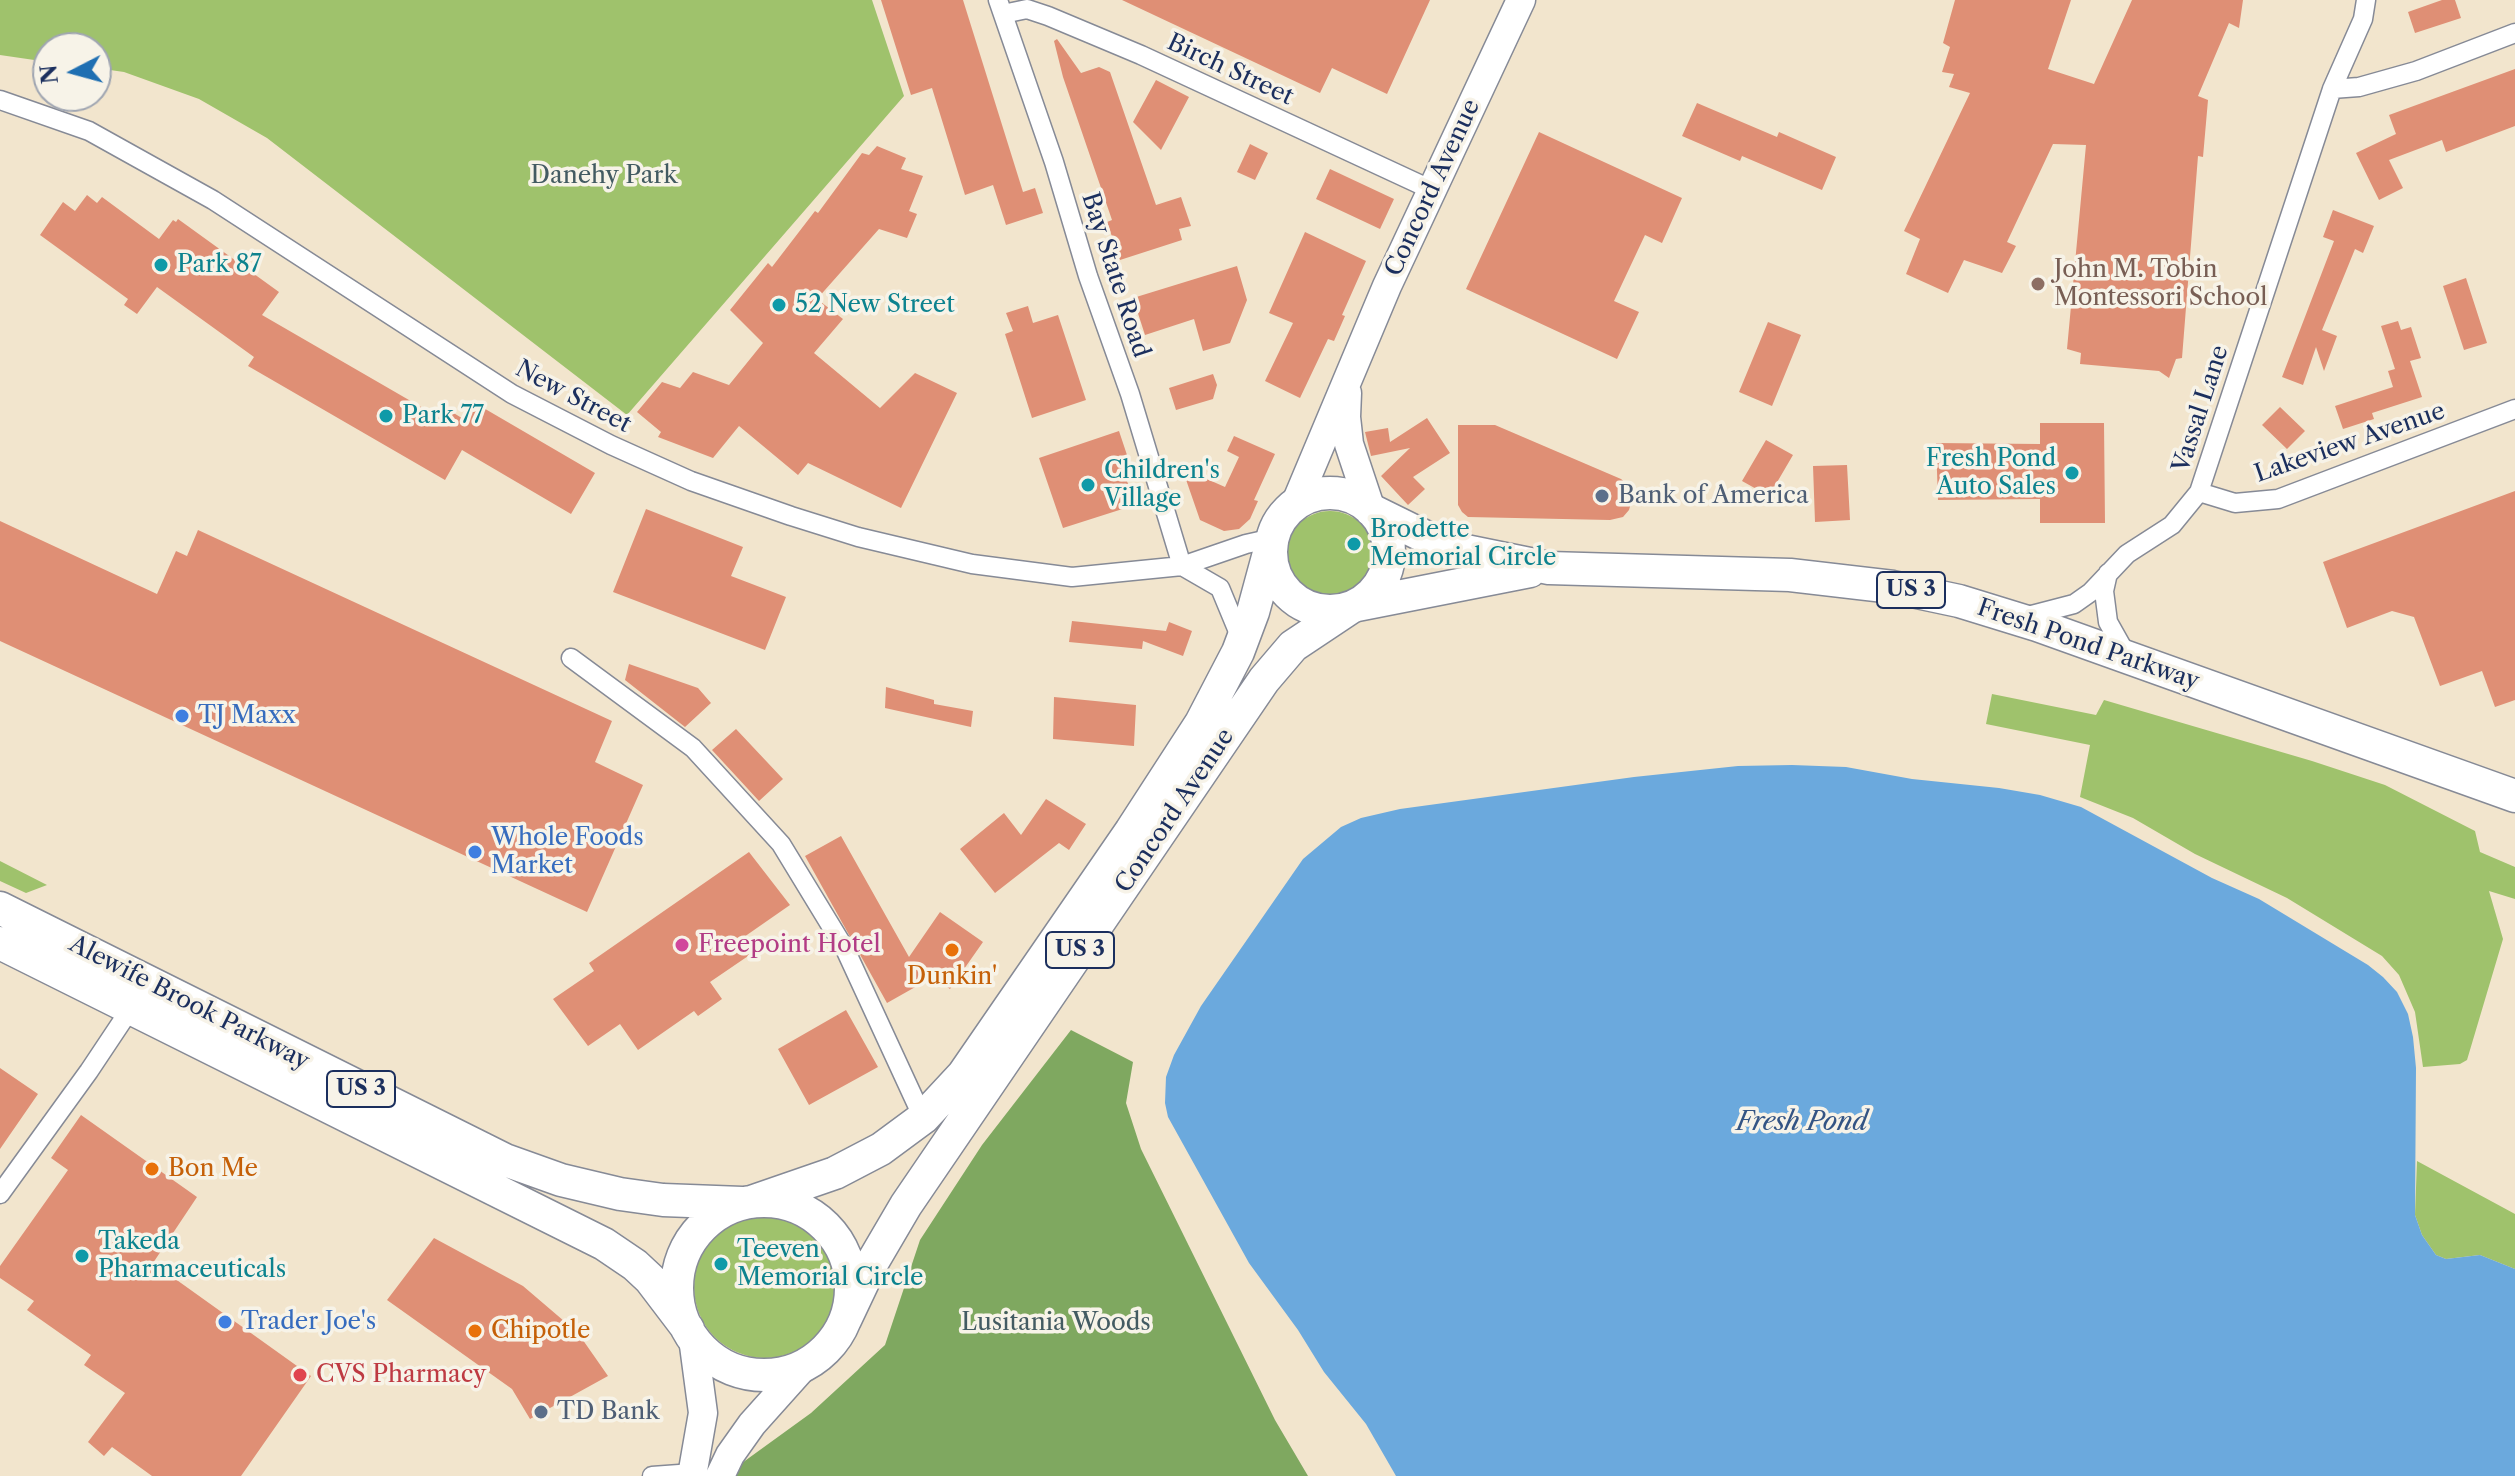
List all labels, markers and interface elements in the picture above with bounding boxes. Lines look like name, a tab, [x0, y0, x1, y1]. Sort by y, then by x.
street label: Birch Street	[1162, 28, 1298, 112]
north arrow	[32, 32, 112, 112]
text: N	[35, 63, 64, 85]
street label: Concord Avenue	[1379, 95, 1487, 281]
park label: Danehy Park	[531, 162, 677, 190]
street label: Bay State Road	[1075, 189, 1155, 361]
place label: Park 87	[177, 251, 262, 279]
marker: Park 87	[152, 256, 170, 274]
place label: John M. Tobin Montessori School	[2054, 256, 2267, 312]
marker: John M. Tobin Montessori School	[2029, 275, 2047, 293]
place label: 52 New Street	[795, 291, 955, 319]
marker: 52 New Street	[770, 296, 788, 314]
street label: Vassal Lane	[2167, 342, 2235, 476]
street label: New Street	[510, 355, 636, 439]
street label: Lakeview Avenue	[2251, 397, 2449, 489]
place label: Park 77	[402, 402, 484, 430]
marker: Park 77	[377, 407, 395, 425]
place label: Fresh Pond Auto Sales	[1926, 445, 2056, 501]
place label: Children's Village	[1104, 457, 1220, 513]
marker: Fresh Pond Auto Sales	[2063, 464, 2081, 482]
marker: Children's Village	[1079, 476, 1097, 494]
place label: Bank of America	[1618, 482, 1809, 510]
marker: Bank of America	[1593, 487, 1611, 505]
place label: Brodette Memorial Circle	[1370, 516, 1557, 572]
marker: Brodette Memorial Circle	[1345, 535, 1363, 553]
road number: US 3	[1877, 572, 1945, 608]
street label: Fresh Pond Parkway	[1973, 593, 2203, 697]
place label: TJ Maxx	[198, 702, 296, 730]
marker: TJ Maxx	[173, 707, 191, 725]
street label: Concord Avenue	[1109, 723, 1241, 899]
place label: Whole Foods Market	[491, 824, 644, 880]
marker: Whole Foods Market	[466, 843, 484, 861]
street label: Alewife Brook Parkway	[64, 930, 314, 1076]
place label: Freepoint Hotel	[698, 931, 881, 959]
road number: US 3	[1046, 932, 1114, 968]
marker: Freepoint Hotel	[673, 936, 691, 954]
marker: Dunkin'	[943, 941, 961, 959]
place label: Dunkin'	[907, 963, 997, 991]
road number: US 3	[327, 1071, 395, 1107]
water label: Fresh Pond	[1736, 1106, 1868, 1138]
place label: Bon Me	[168, 1155, 258, 1183]
marker: Bon Me	[143, 1160, 161, 1178]
place label: Takeda Pharmaceuticals	[98, 1228, 286, 1284]
place label: Teeven Memorial Circle	[737, 1236, 924, 1292]
marker: Takeda Pharmaceuticals	[73, 1247, 91, 1265]
marker: Teeven Memorial Circle	[712, 1255, 730, 1273]
place label: Trader Joe's	[241, 1308, 376, 1336]
park label: Lusitania Woods	[961, 1309, 1151, 1337]
marker: Trader Joe's	[216, 1313, 234, 1331]
place label: Chipotle	[491, 1317, 590, 1345]
marker: Chipotle	[466, 1322, 484, 1340]
place label: CVS Pharmacy	[316, 1361, 486, 1389]
marker: CVS Pharmacy	[291, 1366, 309, 1384]
place label: TD Bank	[557, 1398, 659, 1426]
marker: TD Bank	[532, 1403, 550, 1421]

